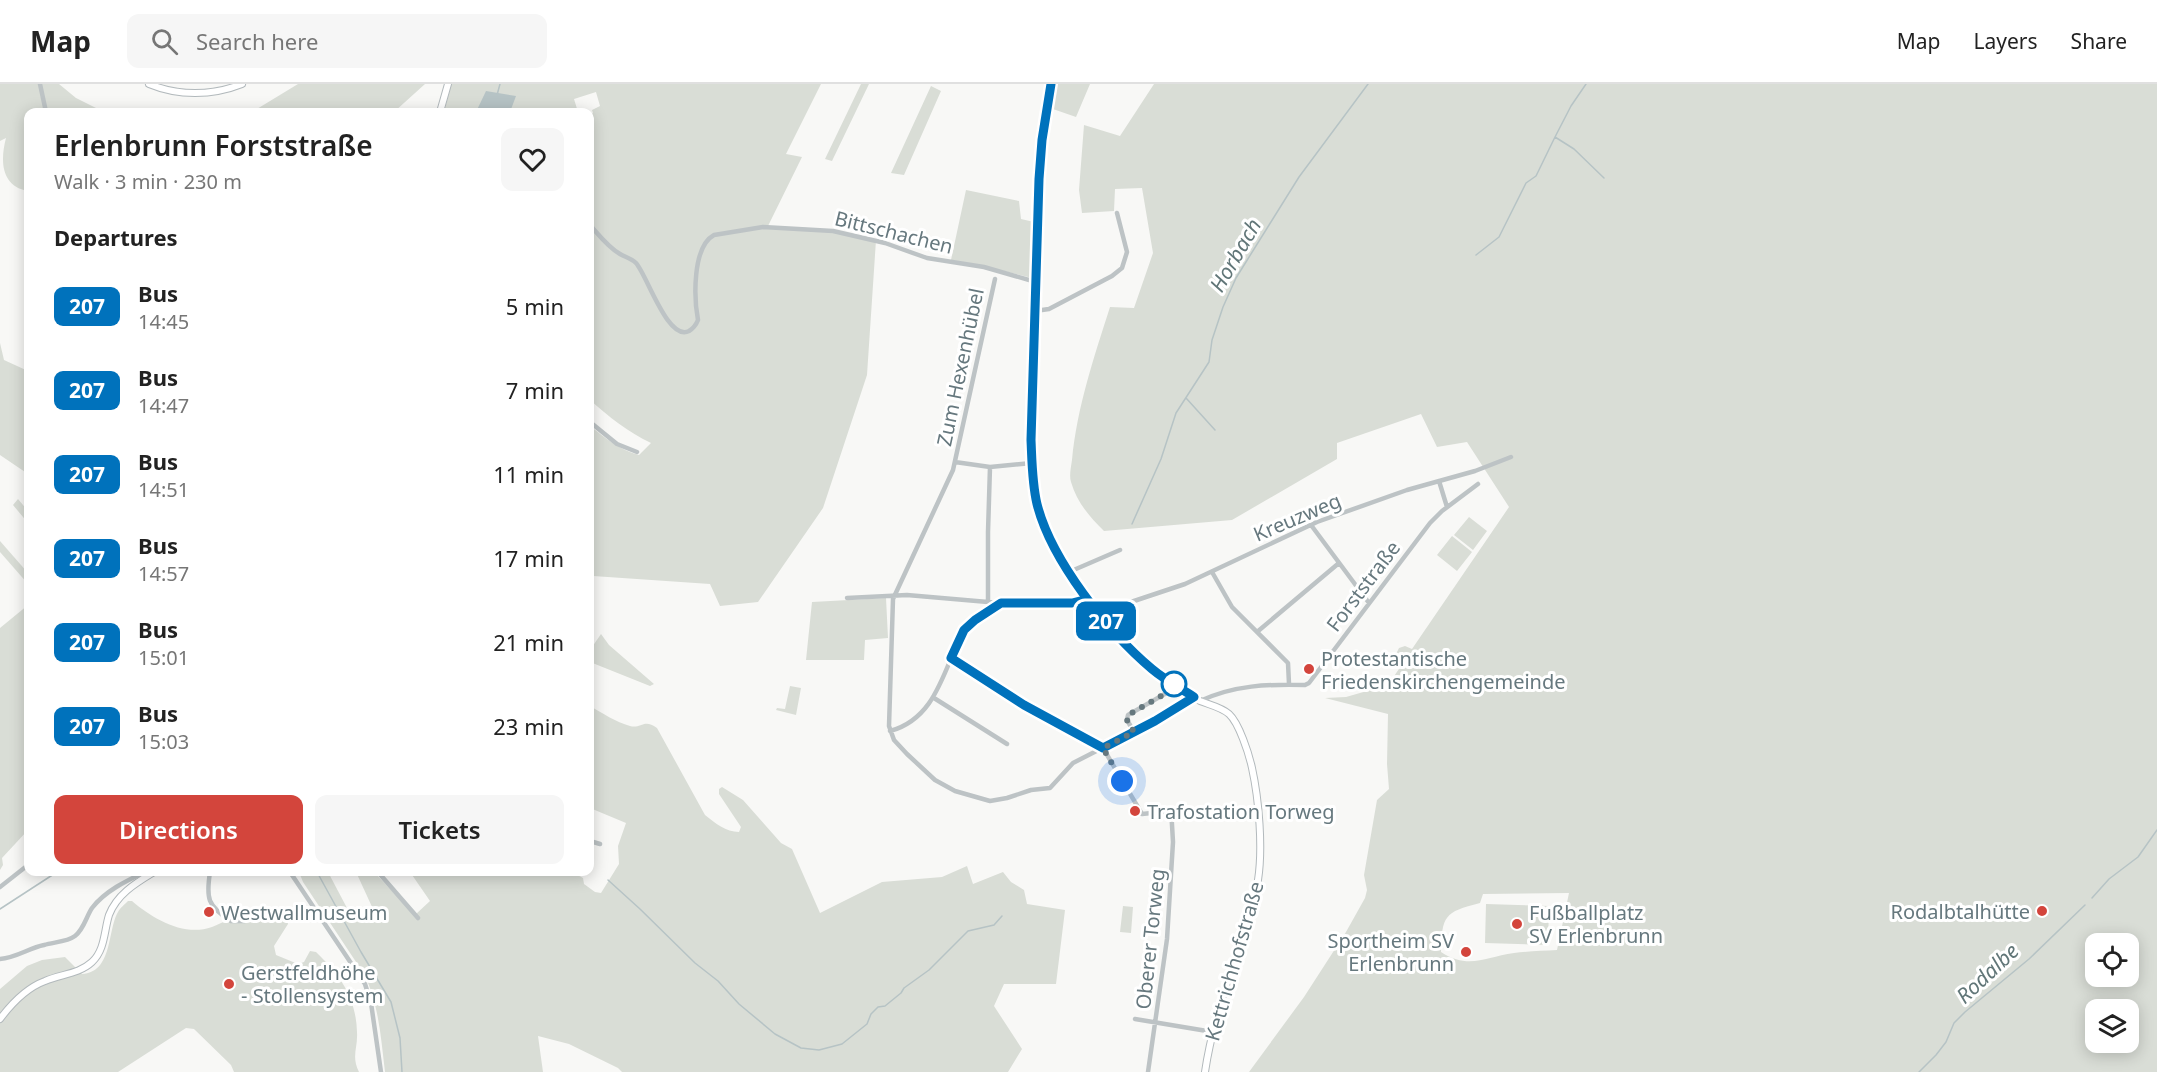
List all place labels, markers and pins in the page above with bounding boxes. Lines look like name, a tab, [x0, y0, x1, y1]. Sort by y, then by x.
place label: Protestantische Friedenskirchengemeinde	[1321, 645, 1566, 695]
marker: Protestantische Friedenskirchengemeinde	[1302, 662, 1316, 676]
unlabelled marker	[1161, 671, 1187, 697]
place label: Trafostation Torweg	[1147, 798, 1335, 825]
marker: Trafostation Torweg	[1128, 804, 1142, 818]
place label: Rodalbtalhütte	[1890, 898, 2030, 925]
place label: Westwallmuseum	[221, 899, 388, 926]
place label: Fußballplatz SV Erlenbrunn	[1529, 899, 1663, 949]
marker: Rodalbtalhütte	[2035, 904, 2049, 918]
marker: Westwallmuseum	[202, 905, 216, 919]
marker: Fußballplatz SV Erlenbrunn	[1510, 917, 1524, 931]
place label: Sportheim SV Erlenbrunn	[1327, 927, 1454, 977]
marker: Sportheim SV Erlenbrunn	[1459, 945, 1473, 959]
place label: Gerstfeldhöhe - Stollensystem	[241, 959, 383, 1009]
marker: Gerstfeldhöhe - Stollensystem	[222, 977, 236, 991]

